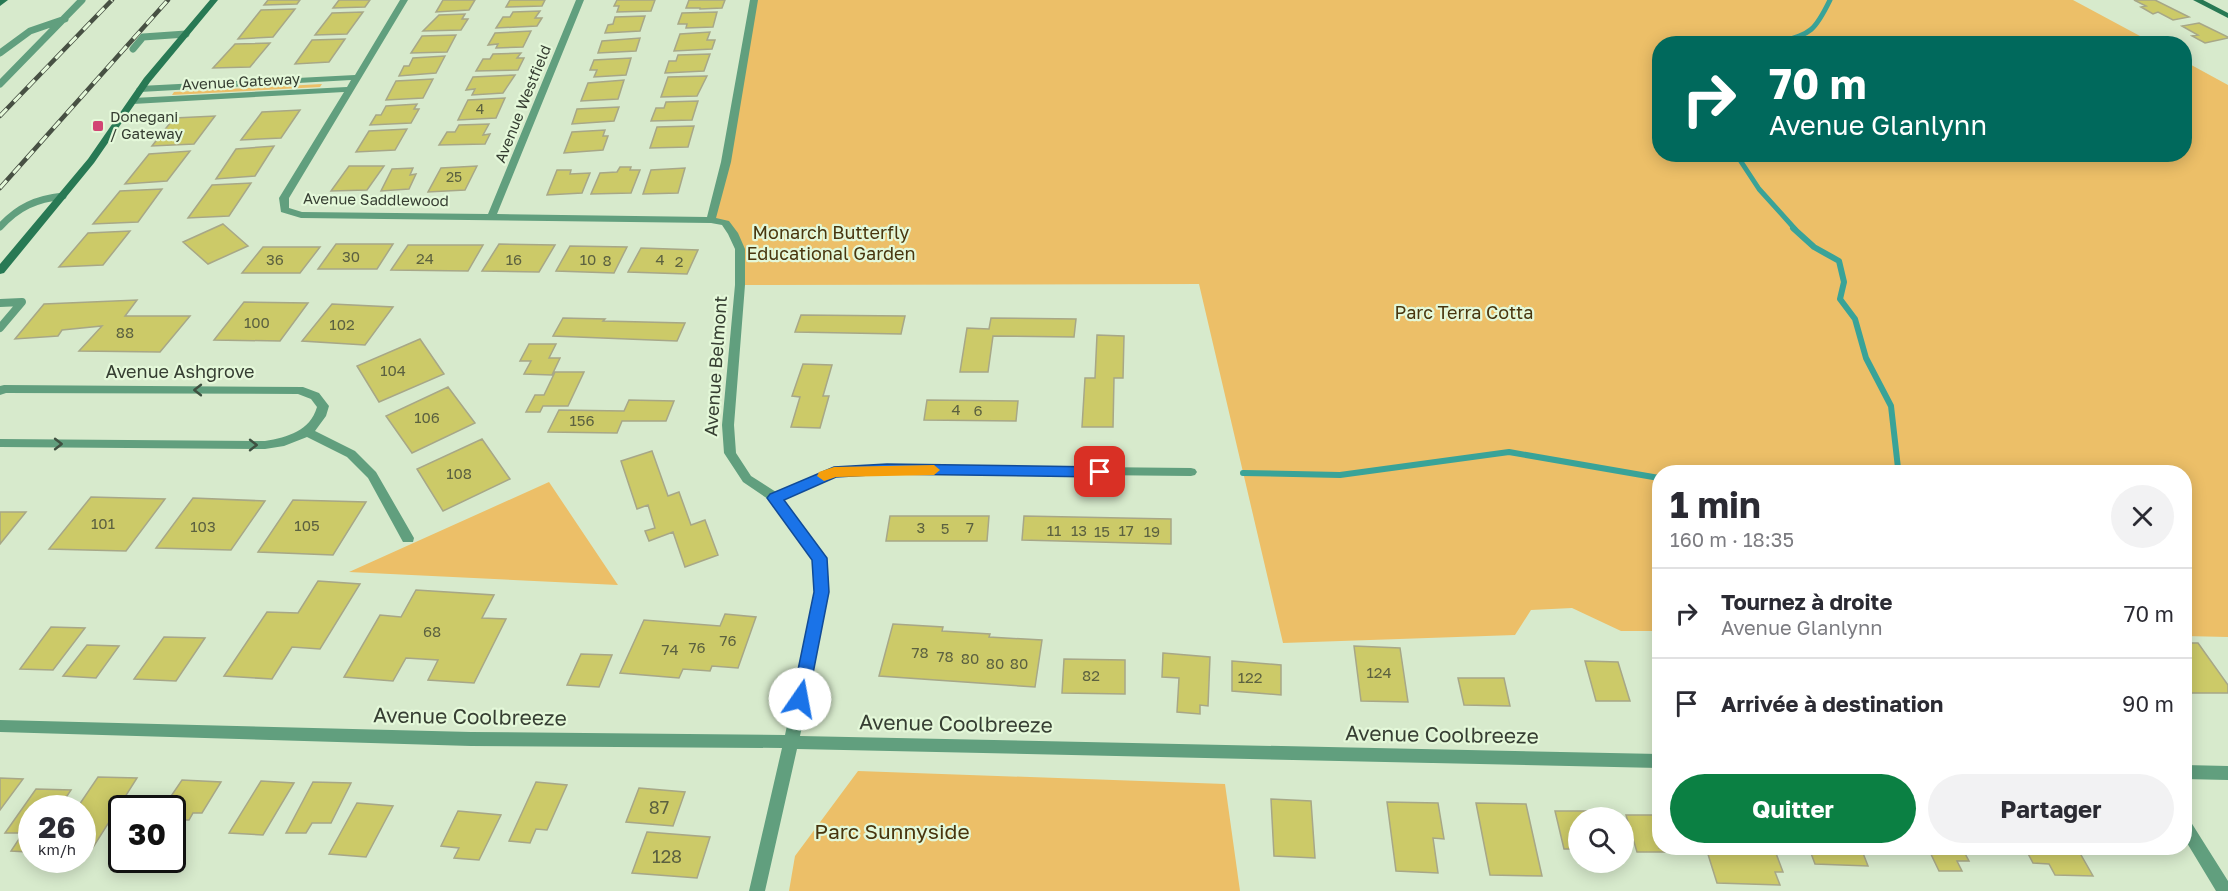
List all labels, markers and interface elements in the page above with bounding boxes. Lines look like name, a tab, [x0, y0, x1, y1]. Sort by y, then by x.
street label: Avenue Westfield	[490, 42, 554, 165]
text: 70 m	[1769, 58, 1866, 108]
icon: right	[1670, 60, 1748, 138]
street label: Avenue Gateway	[181, 69, 301, 93]
house number: 4	[476, 100, 484, 117]
place label: Donegani / Gateway	[110, 107, 183, 142]
text: Avenue Glanlynn	[1769, 109, 1987, 141]
marker: Donegani / Gateway	[91, 119, 105, 133]
house number: 25	[446, 168, 462, 185]
street label: Avenue Saddlewood	[303, 189, 449, 209]
park label: Monarch Butterfly Educational Garden	[746, 221, 916, 264]
house number: 30	[342, 247, 360, 265]
house number: 24	[416, 249, 434, 267]
house number: 36	[266, 250, 284, 268]
house number: 16	[506, 250, 522, 268]
house number: 10	[580, 250, 596, 268]
house number: 4	[655, 250, 665, 268]
house number: 8	[602, 251, 612, 269]
house number: 2	[675, 252, 683, 270]
street label: Avenue Belmont	[699, 295, 731, 437]
park label: Parc Terra Cotta	[1395, 301, 1533, 323]
house number: 100	[244, 313, 270, 331]
house number: 102	[329, 315, 355, 333]
house number: 88	[116, 323, 134, 341]
street label: Avenue Ashgrove	[105, 360, 255, 382]
house number: 104	[380, 361, 406, 379]
one-way arrow	[194, 384, 203, 396]
house number: 4	[951, 400, 961, 418]
house number: 6	[973, 401, 983, 419]
house number: 106	[414, 408, 440, 426]
house number: 156	[569, 411, 595, 429]
one-way arrow	[54, 438, 63, 450]
one-way arrow	[249, 439, 258, 451]
pin	[1074, 446, 1125, 497]
icon: arrive	[1083, 455, 1116, 488]
house number: 108	[446, 464, 472, 482]
text: 1 min	[1670, 483, 1761, 526]
button: close	[2111, 485, 2174, 548]
house number: 101	[91, 514, 115, 532]
house number: 105	[294, 516, 320, 534]
house number: 103	[190, 517, 216, 535]
house number: 3	[917, 518, 925, 536]
house number: 7	[966, 518, 974, 536]
house number: 5	[941, 519, 949, 537]
house number: 11	[1047, 521, 1061, 539]
house number: 13	[1071, 521, 1087, 539]
house number: 17	[1118, 521, 1134, 539]
house number: 15	[1094, 522, 1110, 540]
house number: 19	[1144, 522, 1160, 540]
text: 160 m · 18:35	[1670, 527, 1794, 551]
text: Tournez à droite	[1721, 588, 1892, 615]
icon: right	[1670, 597, 1703, 630]
text: 70 m	[2124, 600, 2174, 627]
text: Avenue Glanlynn	[1721, 615, 1883, 639]
house number: 68	[423, 622, 441, 640]
house number: 76	[719, 631, 737, 649]
house number: 76	[688, 638, 706, 656]
house number: 74	[661, 640, 679, 658]
house number: 78	[911, 643, 929, 661]
house number: 78	[936, 647, 954, 665]
house number: 80	[961, 649, 979, 667]
house number: 80	[986, 654, 1004, 672]
house number: 80	[1010, 654, 1028, 672]
house number: 124	[1366, 663, 1392, 681]
house number: 82	[1082, 666, 1100, 684]
position arrow	[768, 667, 832, 731]
house number: 122	[1238, 668, 1262, 686]
icon: arrive	[1670, 687, 1703, 720]
text: Arrivée à destination	[1721, 690, 1943, 717]
text: 90 m	[2122, 690, 2174, 717]
street label: Avenue Coolbreeze	[373, 701, 567, 731]
street label: Avenue Coolbreeze	[859, 708, 1053, 738]
street label: Avenue Coolbreeze	[1345, 719, 1539, 749]
button: Quitter	[1670, 774, 1916, 843]
button: Partager	[1928, 774, 2174, 843]
speed limit sign: 30	[108, 795, 186, 873]
house number: 87	[649, 796, 669, 818]
map controls	[1568, 807, 1634, 873]
button: search	[1568, 807, 1634, 873]
text: 26	[38, 809, 76, 845]
park label: Parc Sunnyside	[814, 818, 970, 844]
text: km/h	[38, 840, 76, 858]
house number: 128	[652, 845, 682, 867]

